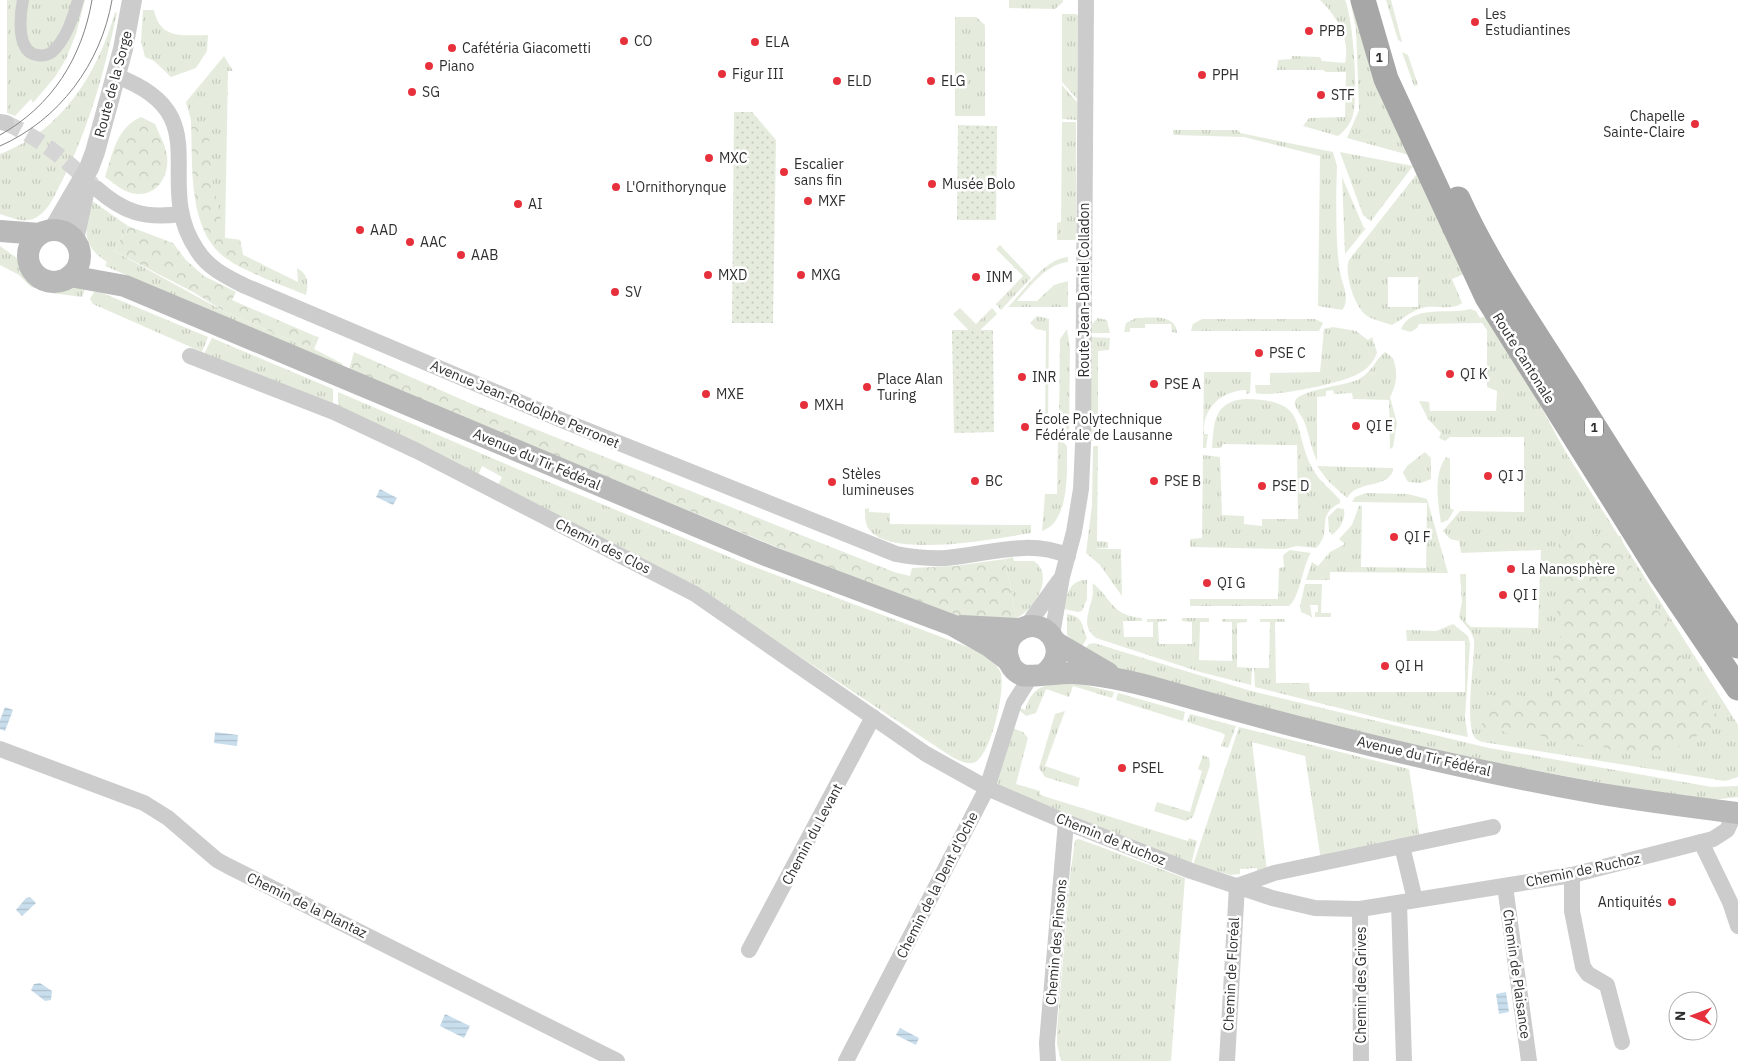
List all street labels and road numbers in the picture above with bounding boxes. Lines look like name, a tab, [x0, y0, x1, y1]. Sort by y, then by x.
street label: Route de la Sorge	[90, 28, 136, 139]
road number: 1	[1370, 48, 1388, 66]
street label: Route Jean-Daniel Colladon	[1075, 203, 1093, 377]
street label: Route Cantonale	[1489, 309, 1559, 407]
street label: Avenue Jean-Rodolphe Perronet	[428, 356, 622, 452]
road number: 1	[1585, 418, 1603, 437]
street label: Avenue du Tir Fédéral	[471, 424, 604, 494]
street label: Chemin des Clos	[552, 514, 654, 578]
street label: Avenue du Tir Fédéral	[1355, 732, 1493, 780]
street label: Chemin du Levant	[778, 780, 846, 888]
street label: Chemin de la Dent d'Oche	[892, 808, 982, 961]
street label: Chemin de Ruchoz	[1054, 809, 1169, 869]
street label: Chemin de Ruchoz	[1524, 849, 1642, 891]
street label: Chemin de la Plantaz	[244, 868, 371, 942]
street label: Chemin des Pinsons	[1042, 878, 1070, 1006]
street label: Chemin de Plaisance	[1499, 908, 1535, 1040]
street label: Chemin de Floréal	[1219, 916, 1243, 1031]
street label: Chemin des Grives	[1352, 926, 1370, 1043]

